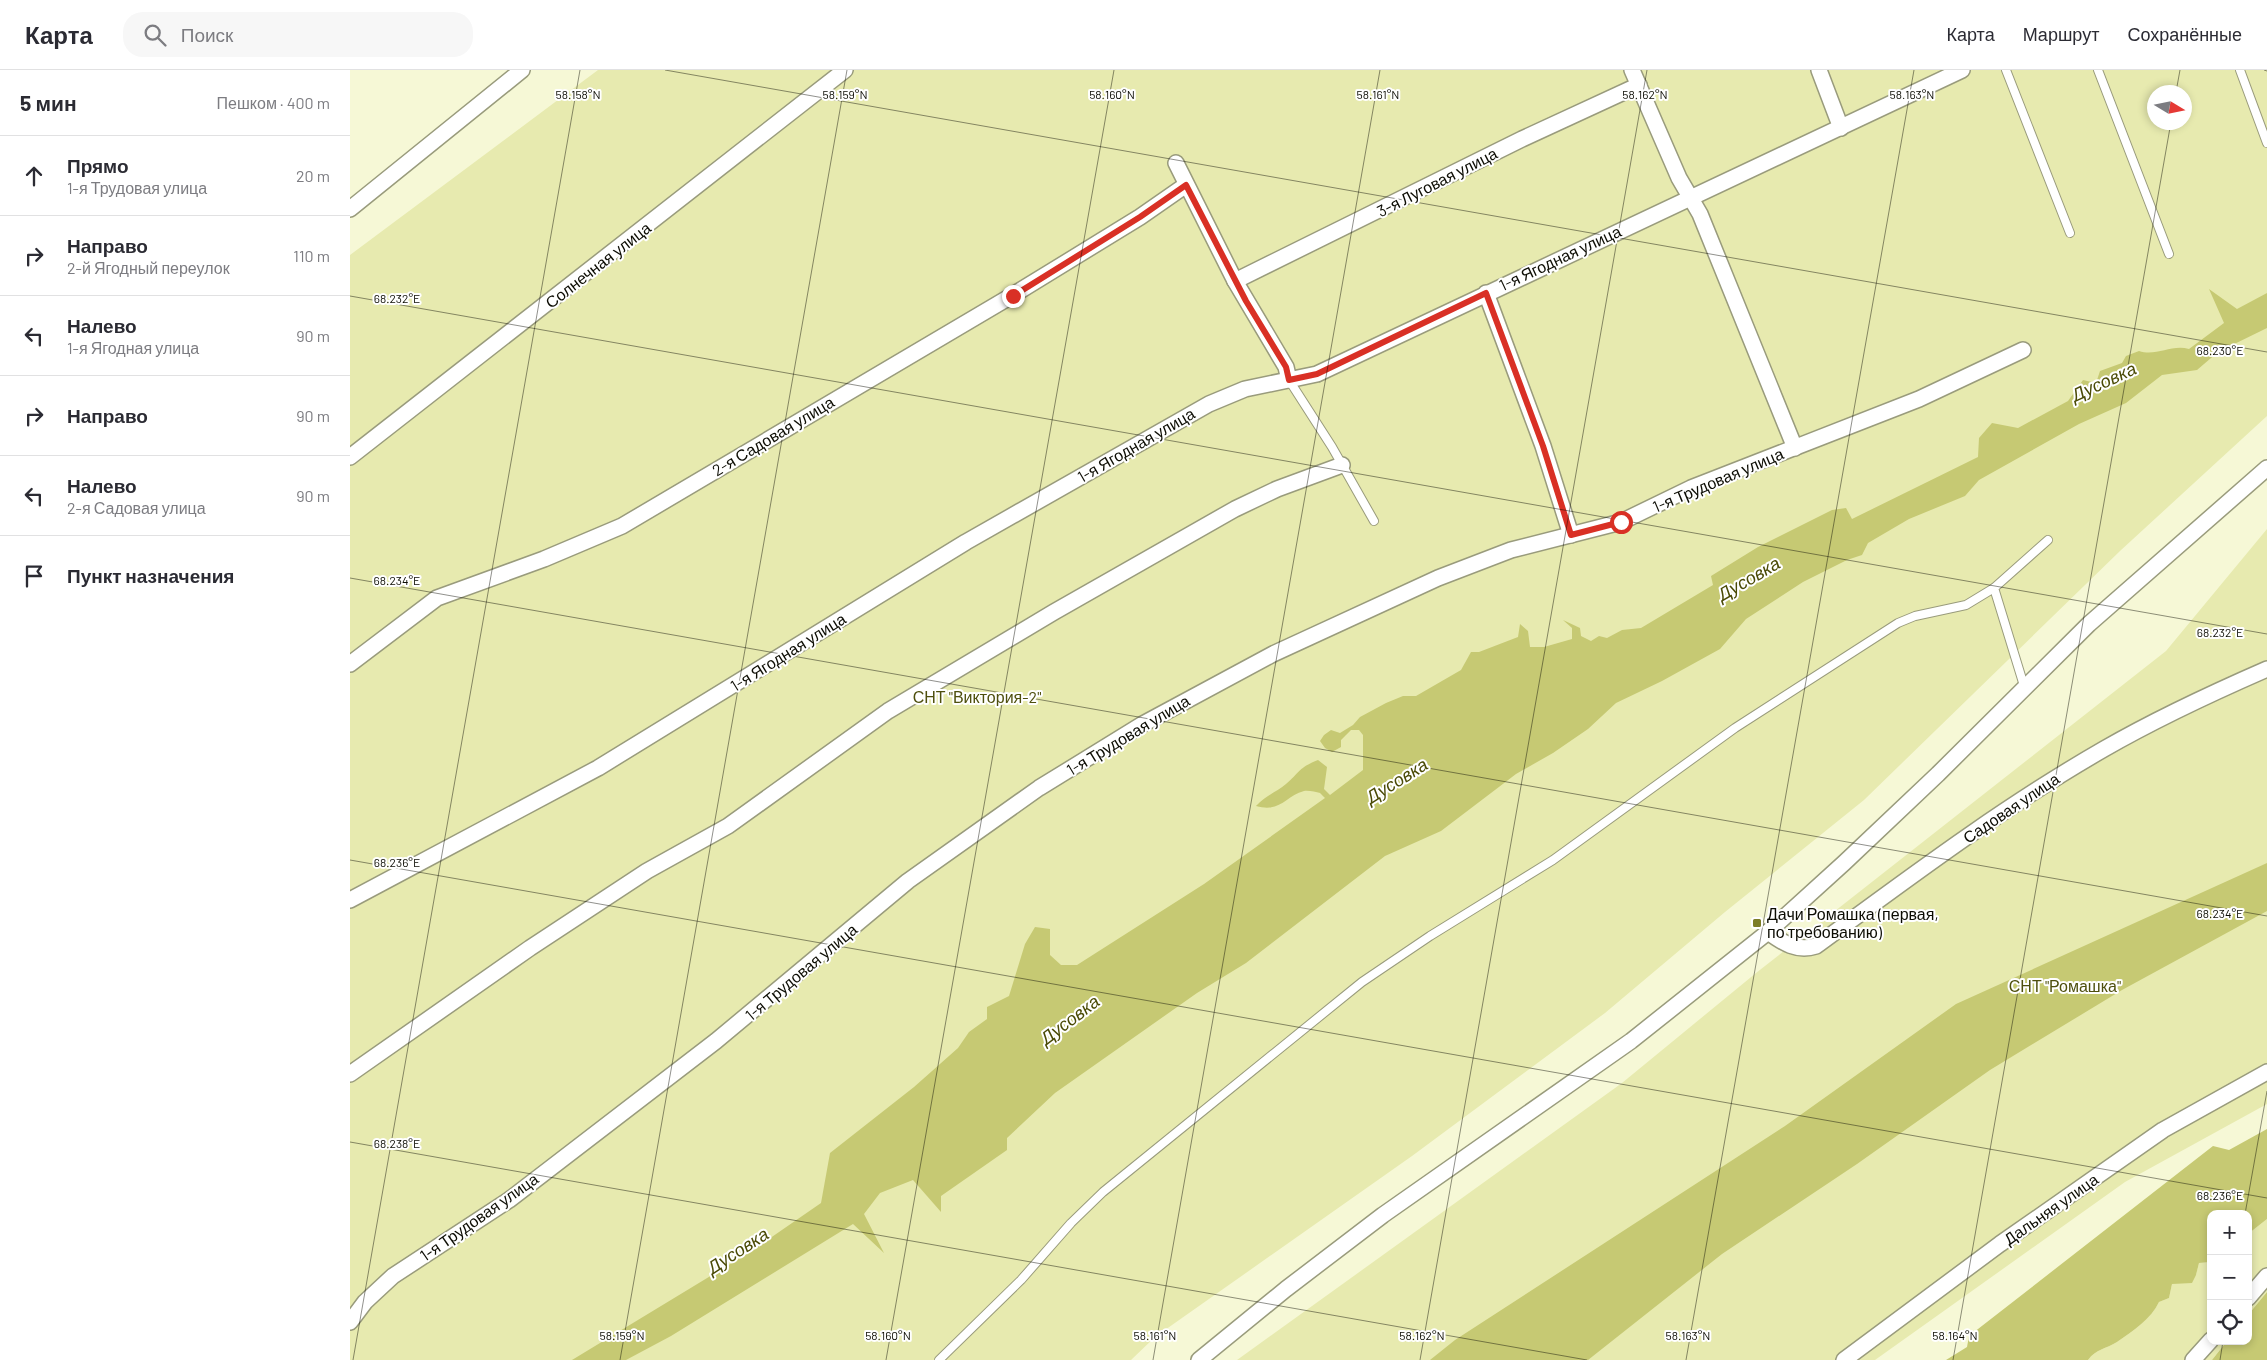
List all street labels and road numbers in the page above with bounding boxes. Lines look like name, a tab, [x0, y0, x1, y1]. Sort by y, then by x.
street label: 3-я Луговая улица	[1373, 143, 1500, 220]
street label: Солнечная улица	[541, 217, 654, 312]
street label: 1-я Ягодная улица	[1496, 221, 1624, 294]
street label: 2-я Садовая улица	[708, 392, 837, 479]
street label: 1-я Ягодная улица	[1074, 403, 1198, 486]
street label: 1-я Трудовая улица	[1650, 443, 1786, 516]
street label: 1-я Ягодная улица	[727, 608, 849, 695]
street label: 1-я Трудовая улица	[1063, 690, 1193, 779]
street label: Садовая улица	[1959, 768, 2063, 847]
street label: 1-я Трудовая улица	[741, 919, 861, 1024]
street label: 1-я Трудовая улица	[416, 1169, 542, 1265]
street label: Дальняя улица	[2000, 1169, 2102, 1248]

